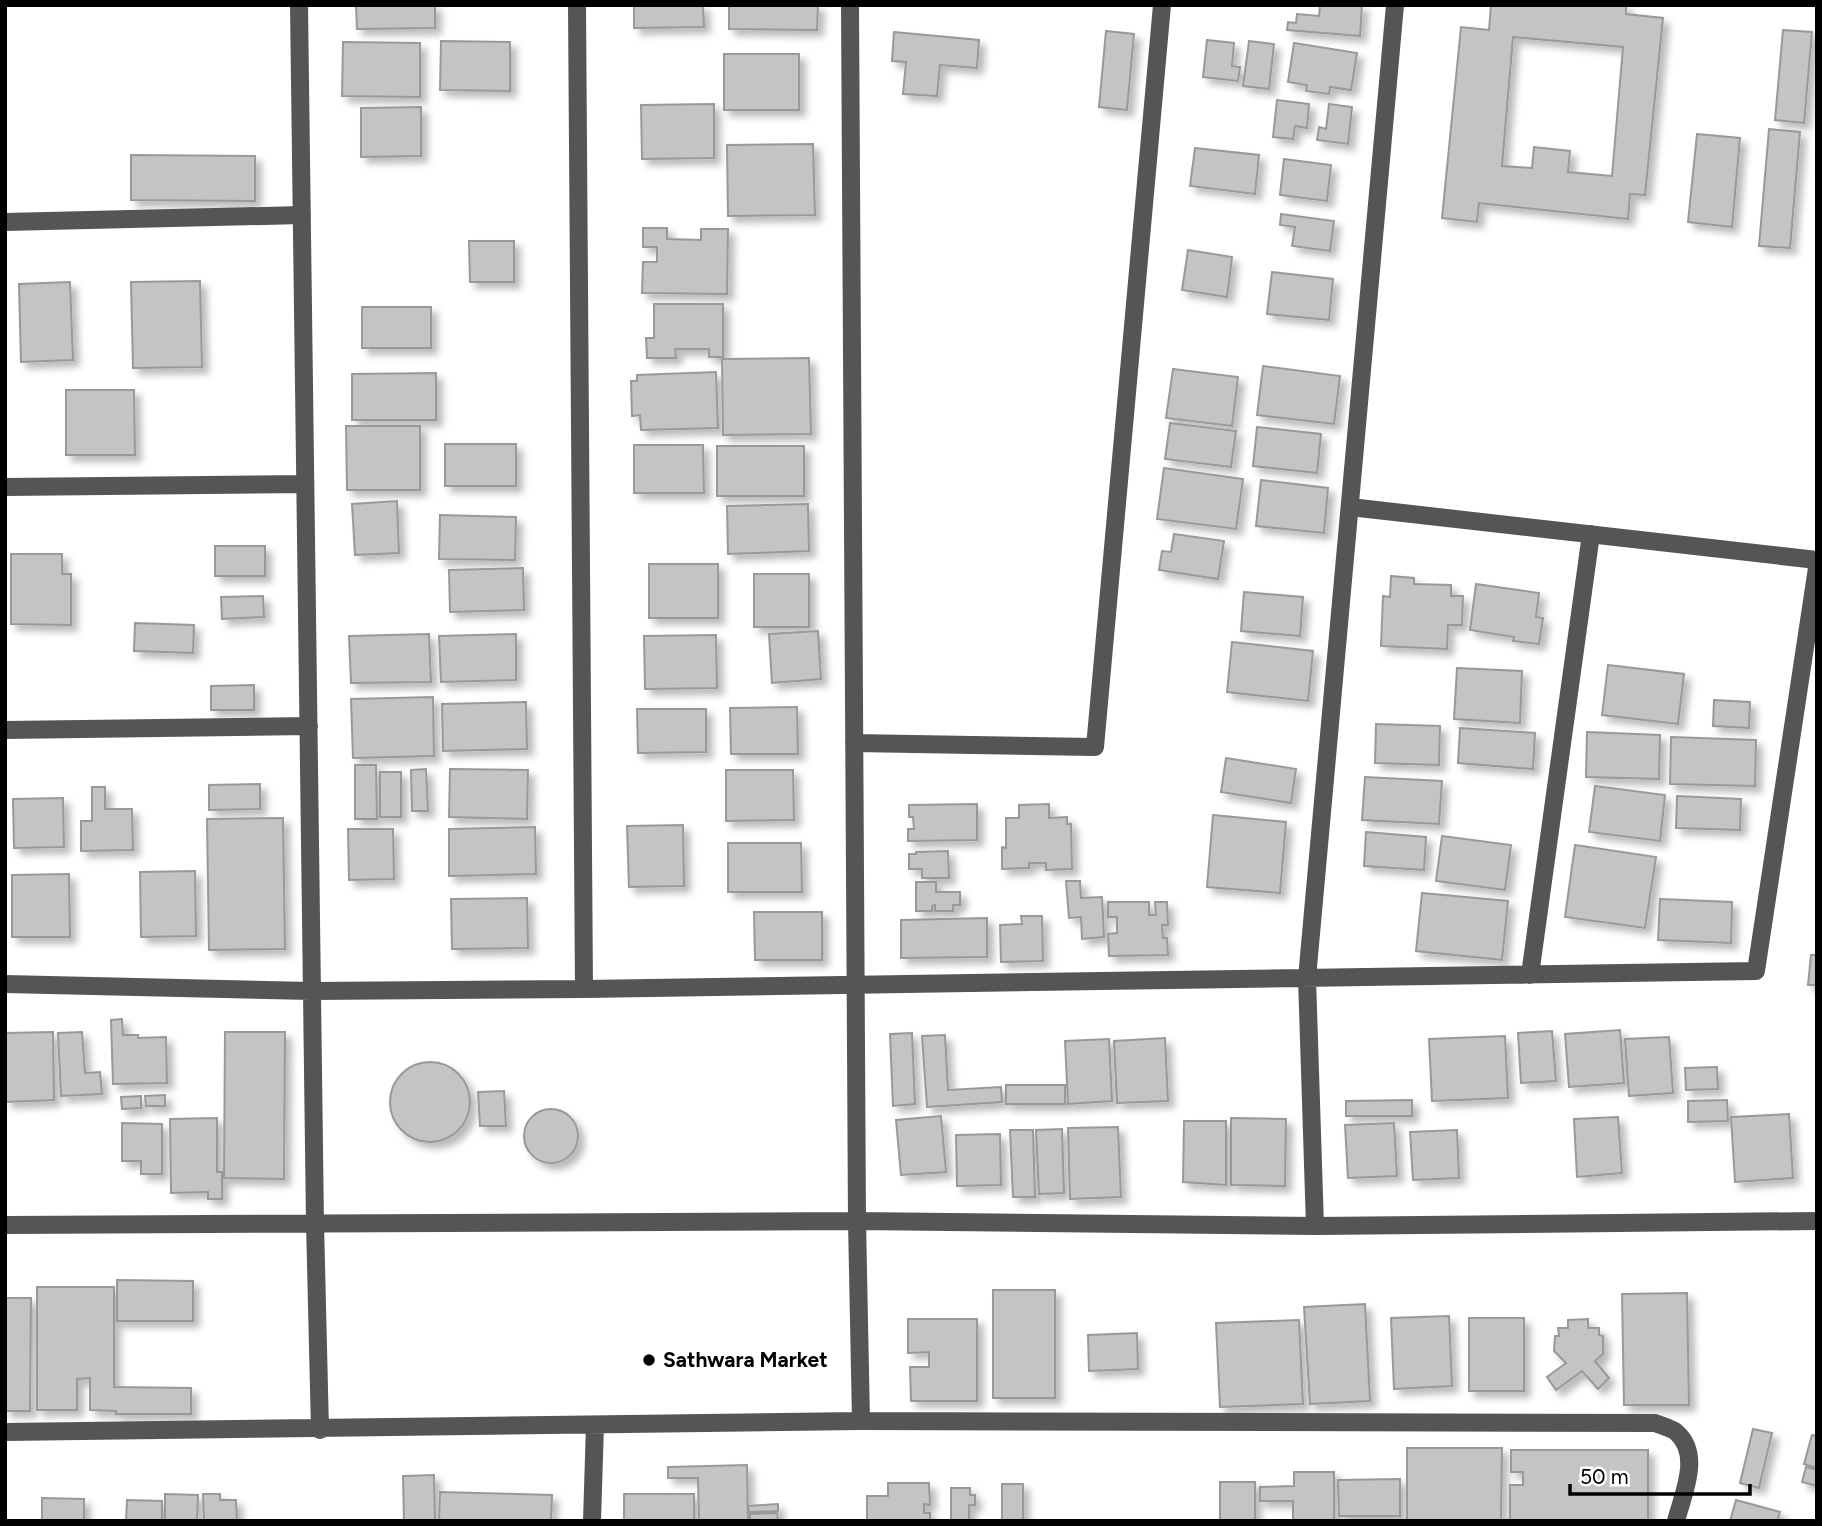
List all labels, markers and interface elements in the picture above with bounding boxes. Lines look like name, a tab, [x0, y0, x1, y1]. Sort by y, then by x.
place label: Sathwara Market	[663, 1347, 828, 1372]
marker: Sathwara Market	[641, 1352, 657, 1368]
scale bar	[1570, 1452, 1750, 1496]
text: 50 m	[1580, 1464, 1629, 1489]

